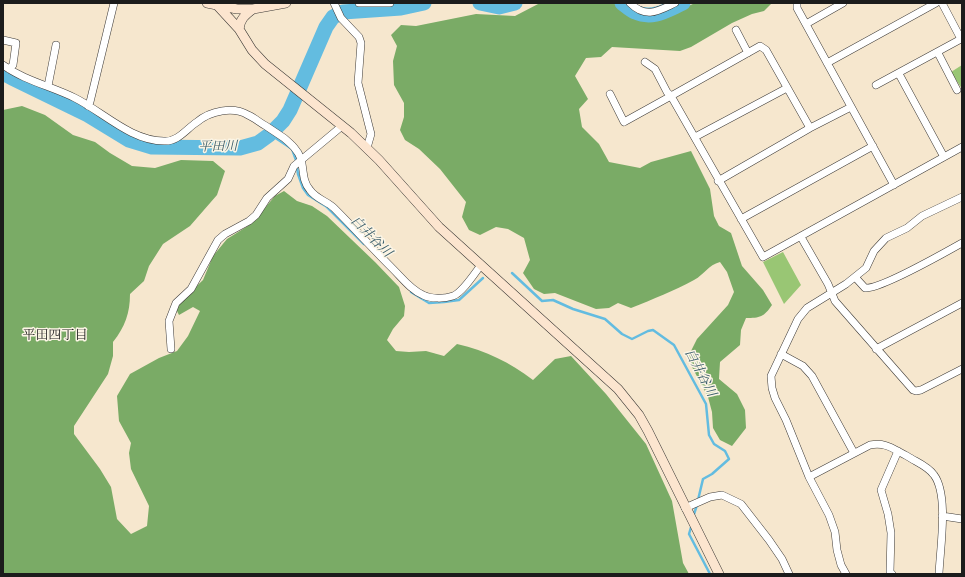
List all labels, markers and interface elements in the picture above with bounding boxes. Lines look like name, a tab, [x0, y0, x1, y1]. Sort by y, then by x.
water label: 平田川	[198, 139, 238, 155]
water label: 白井谷川	[347, 213, 395, 261]
district label: 平田四丁目	[23, 328, 87, 344]
water label: 白井谷川	[681, 346, 719, 400]

